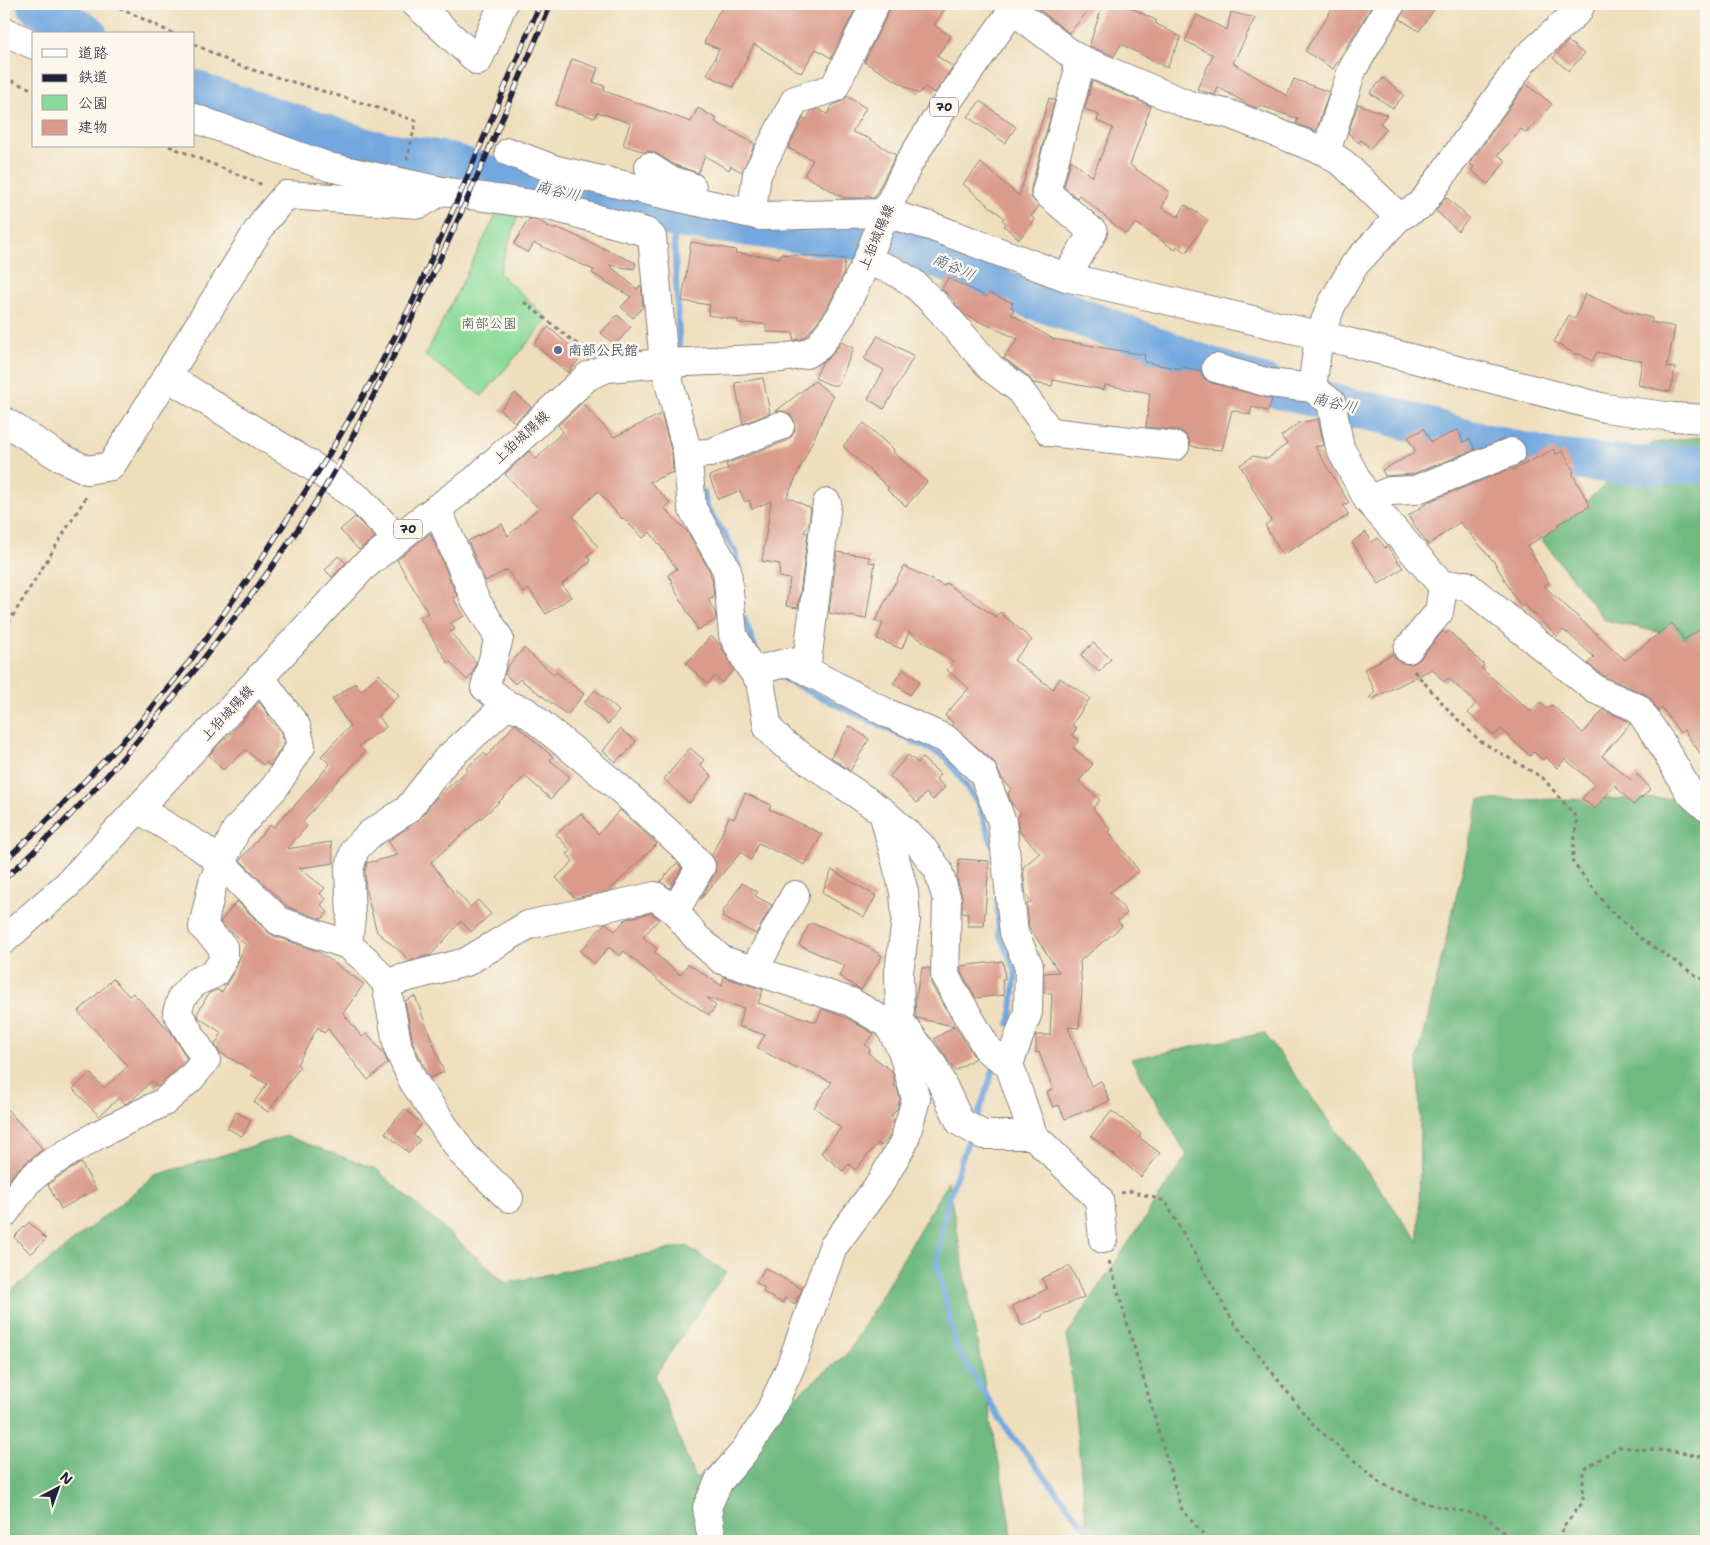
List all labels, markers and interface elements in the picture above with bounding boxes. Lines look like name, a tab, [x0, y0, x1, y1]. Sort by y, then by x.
legend	[32, 32, 195, 148]
text: 道路	[78, 43, 108, 63]
text: 鉄道	[78, 67, 108, 87]
text: 公園	[78, 93, 108, 113]
road number: 70	[930, 98, 958, 116]
text: 建物	[78, 117, 108, 137]
water label: 南谷川	[534, 176, 582, 206]
street label: 上狛城陽線	[854, 201, 898, 273]
water label: 南谷川	[929, 249, 979, 285]
park label: 南部公園	[461, 314, 517, 332]
place label: 南部公民館	[568, 341, 638, 359]
marker: 南部公民館	[552, 344, 564, 356]
water label: 南谷川	[1311, 388, 1359, 418]
street label: 上狛城陽線	[489, 407, 553, 467]
road number: 70	[394, 520, 422, 538]
street label: 上狛城陽線	[197, 681, 257, 745]
north arrow	[32, 1462, 82, 1512]
text: N	[56, 1468, 77, 1489]

